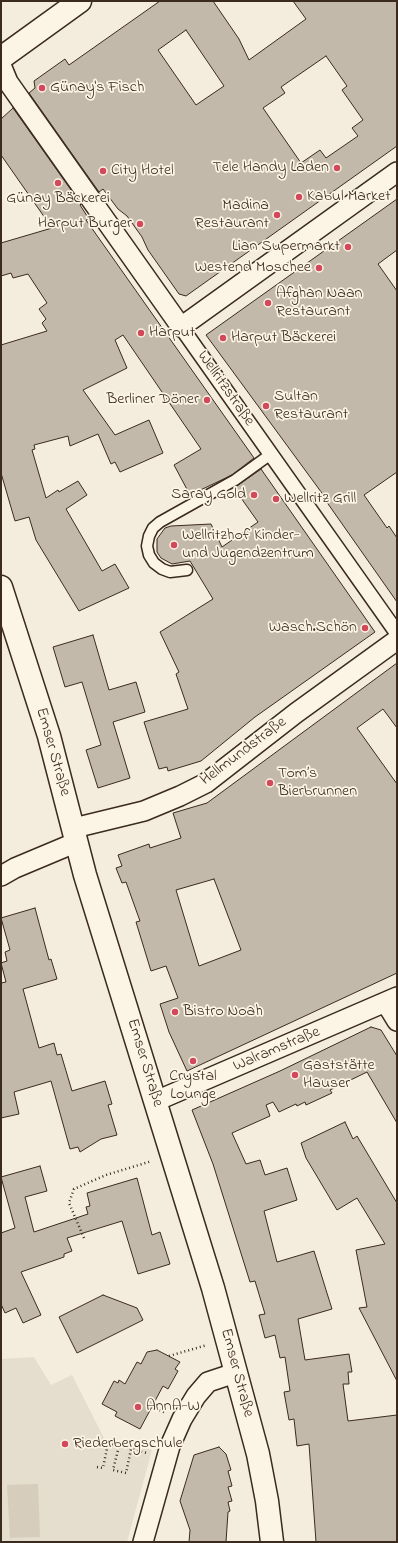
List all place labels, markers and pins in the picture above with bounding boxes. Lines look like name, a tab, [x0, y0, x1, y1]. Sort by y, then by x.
place label: Günay's Fisch	[50, 78, 144, 98]
marker: Günay's Fisch	[37, 83, 47, 93]
place label: Tele Handy Laden	[212, 158, 329, 178]
place label: City Hotel	[111, 161, 174, 181]
marker: Tele Handy Laden	[332, 163, 342, 173]
marker: City Hotel	[98, 166, 108, 176]
marker: Günay Bäckerei	[53, 178, 63, 188]
place label: Kabul Market	[307, 187, 391, 207]
place label: Günay Bäckerei	[6, 189, 110, 209]
marker: Kabul Market	[294, 192, 304, 202]
place label: Madina Restaurant	[195, 196, 269, 234]
marker: Madina Restaurant	[272, 210, 282, 220]
place label: Harput Burger	[38, 214, 132, 234]
marker: Harput Burger	[135, 219, 145, 229]
place label: Lian Supermarkt	[232, 237, 340, 257]
marker: Lian Supermarkt	[343, 242, 353, 252]
place label: Westend Moschee	[195, 258, 311, 278]
marker: Westend Moschee	[314, 263, 324, 273]
place label: Afghan Naan Restaurant	[276, 284, 362, 322]
marker: Afghan Naan Restaurant	[263, 298, 273, 308]
place label: Harput	[149, 323, 195, 343]
marker: Harput	[136, 328, 146, 338]
place label: Harput Bäckerei	[231, 328, 336, 348]
marker: Harput Bäckerei	[218, 333, 228, 343]
place label: Sultan Restaurant	[274, 387, 348, 425]
place label: Berliner Döner	[106, 390, 199, 410]
marker: Berliner Döner	[202, 395, 212, 405]
marker: Sultan Restaurant	[261, 401, 271, 411]
place label: Saray Gold	[171, 485, 246, 505]
place label: Wellritz Grill	[284, 489, 356, 509]
marker: Saray Gold	[249, 490, 259, 500]
marker: Wellritz Grill	[271, 494, 281, 504]
place label: Wellritzhof Kinder- und Jugendzentrum	[182, 526, 314, 564]
marker: Wellritzhof Kinder- und Jugendzentrum	[169, 540, 179, 550]
place label: Wasch.Schön	[269, 618, 357, 638]
marker: Wasch.Schön	[360, 623, 370, 633]
place label: Tom’s Bierbrunnen	[278, 764, 357, 802]
marker: Tom’s Bierbrunnen	[265, 778, 275, 788]
place label: Bistro Noah	[183, 1002, 263, 1022]
marker: Bistro Noah	[170, 1007, 180, 1017]
marker: Crystal Lounge	[188, 1056, 198, 1066]
place label: Gaststätte Hauser	[303, 1056, 375, 1094]
place label: Crystal Lounge	[169, 1067, 217, 1105]
marker: Gaststätte Hauser	[290, 1070, 300, 1080]
place label: AnnA-W	[146, 1397, 200, 1417]
marker: AnnA-W	[133, 1402, 143, 1412]
place label: Riederbergschule	[73, 1434, 183, 1454]
marker: Riederbergschule	[60, 1439, 70, 1449]

